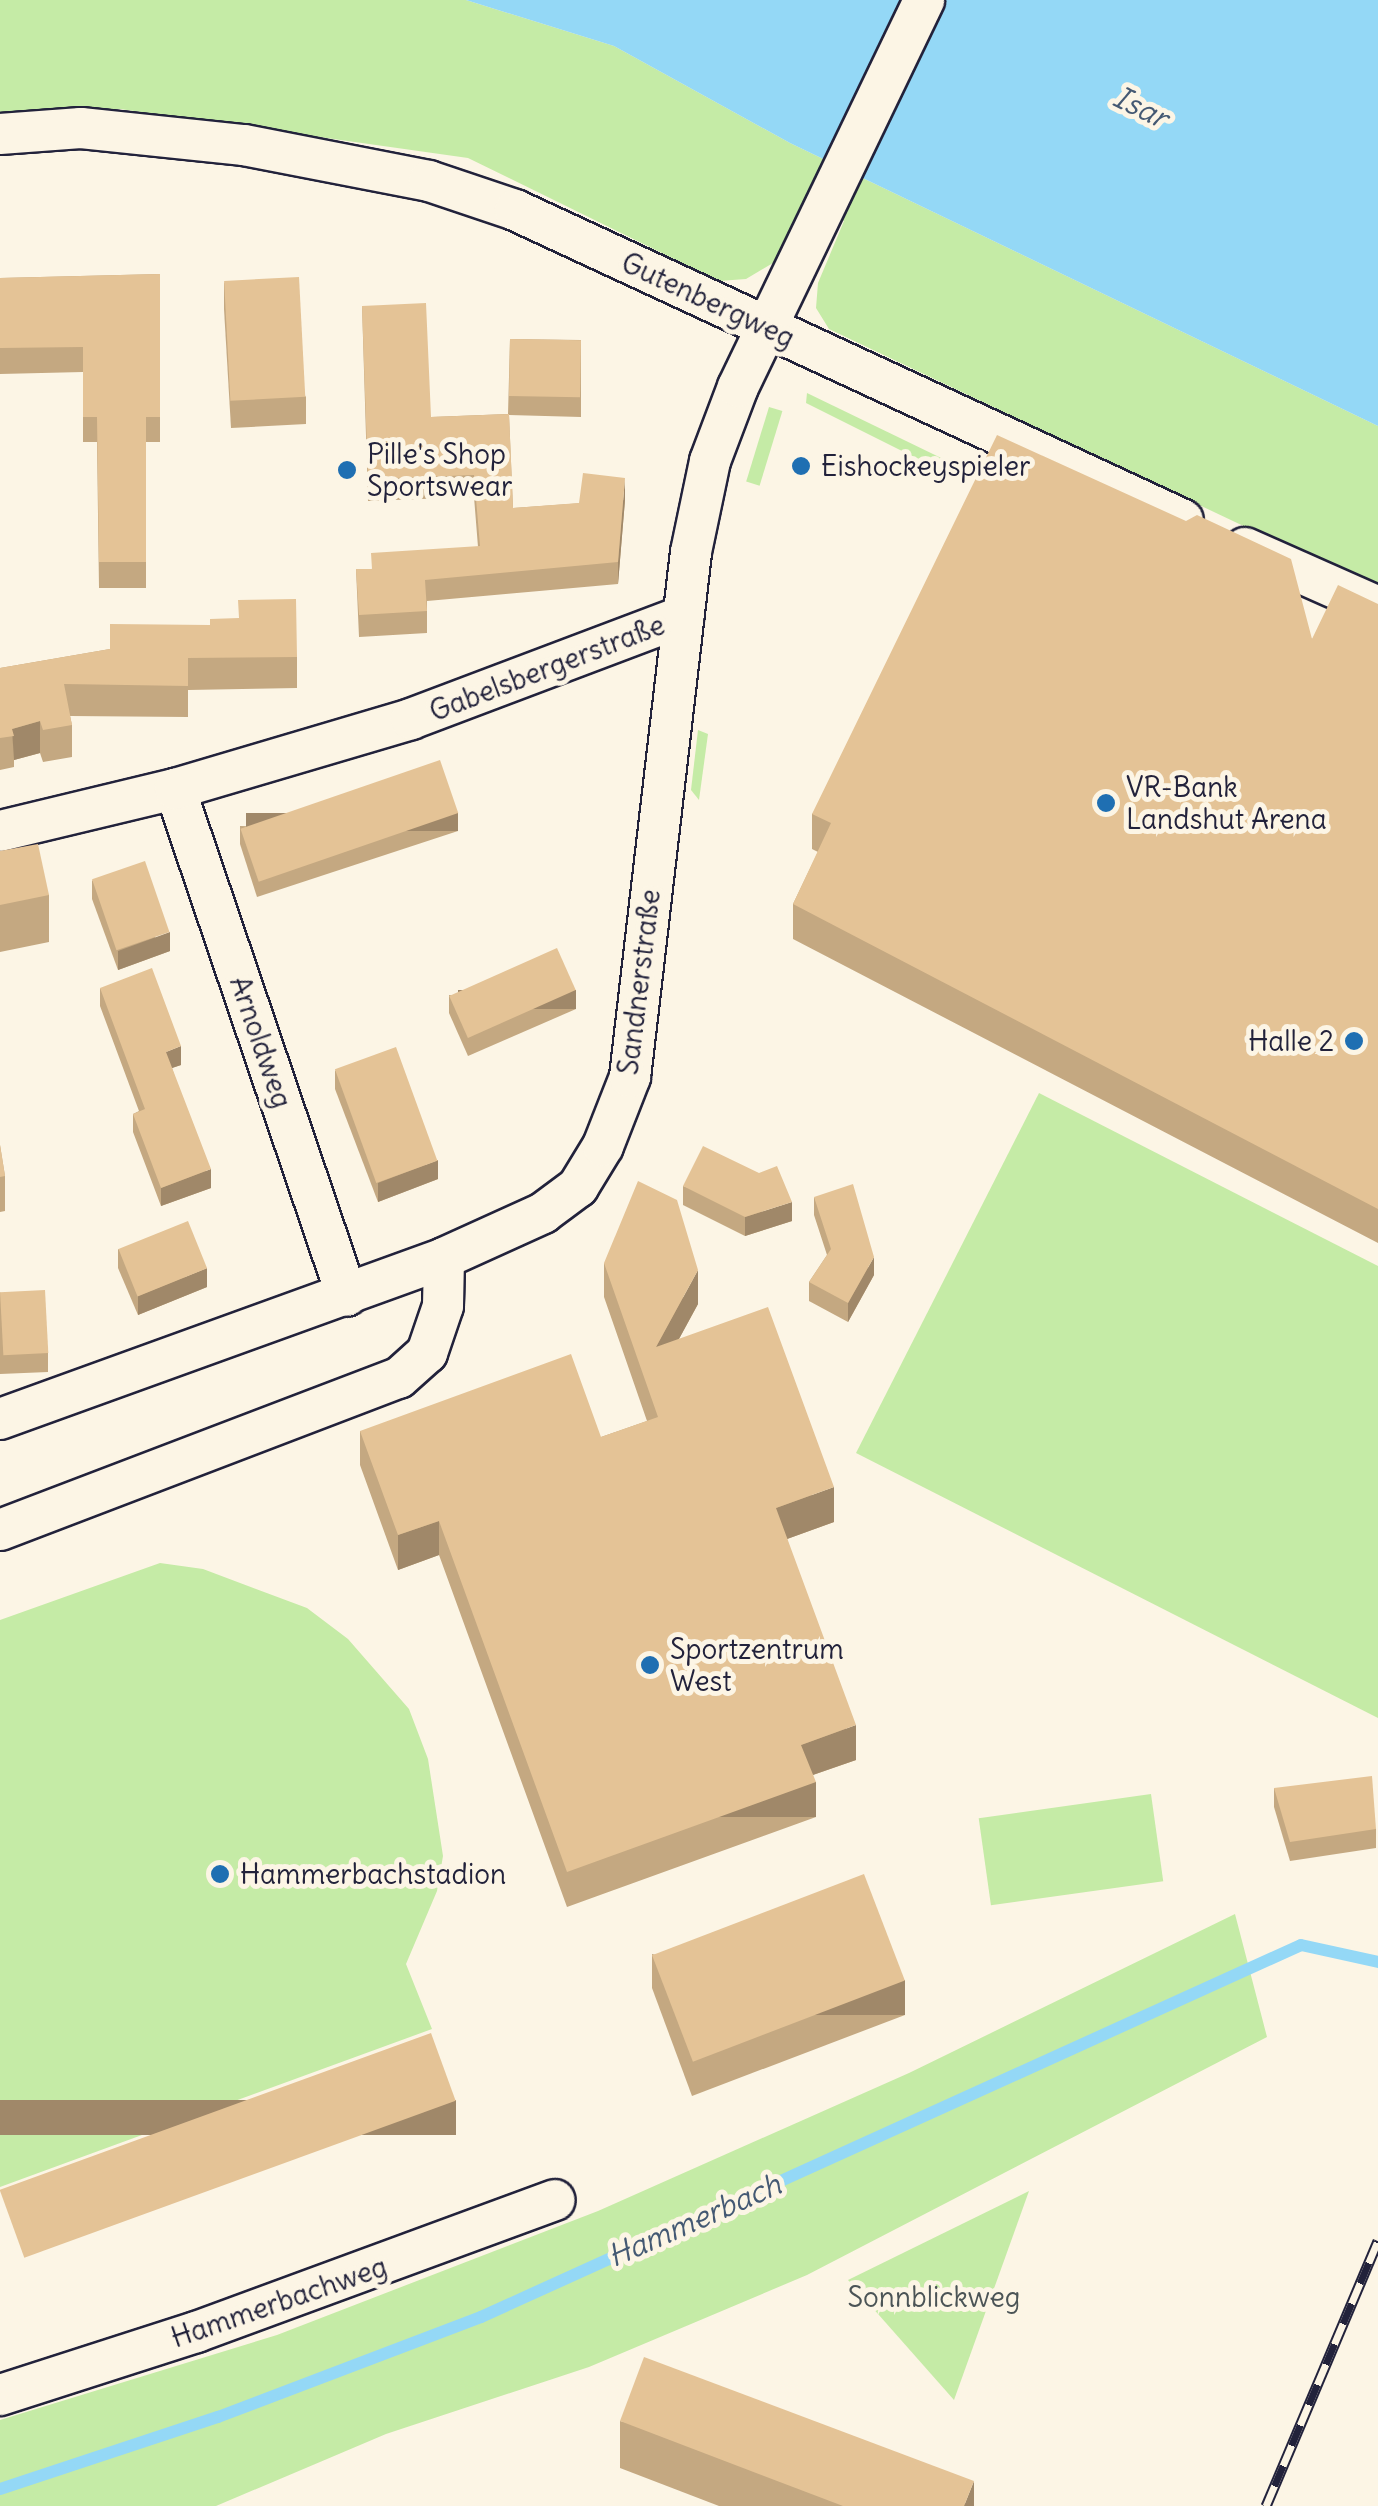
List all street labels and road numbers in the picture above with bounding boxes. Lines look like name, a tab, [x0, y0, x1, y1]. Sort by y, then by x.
street label: Gutenbergweg	[616, 245, 800, 355]
street label: Gabelsbergerstraße	[425, 608, 669, 728]
street label: Sandnerstraße	[611, 887, 667, 1077]
street label: Arnoldweg	[223, 972, 299, 1112]
street label: Hammerbachweg	[167, 2249, 391, 2355]

